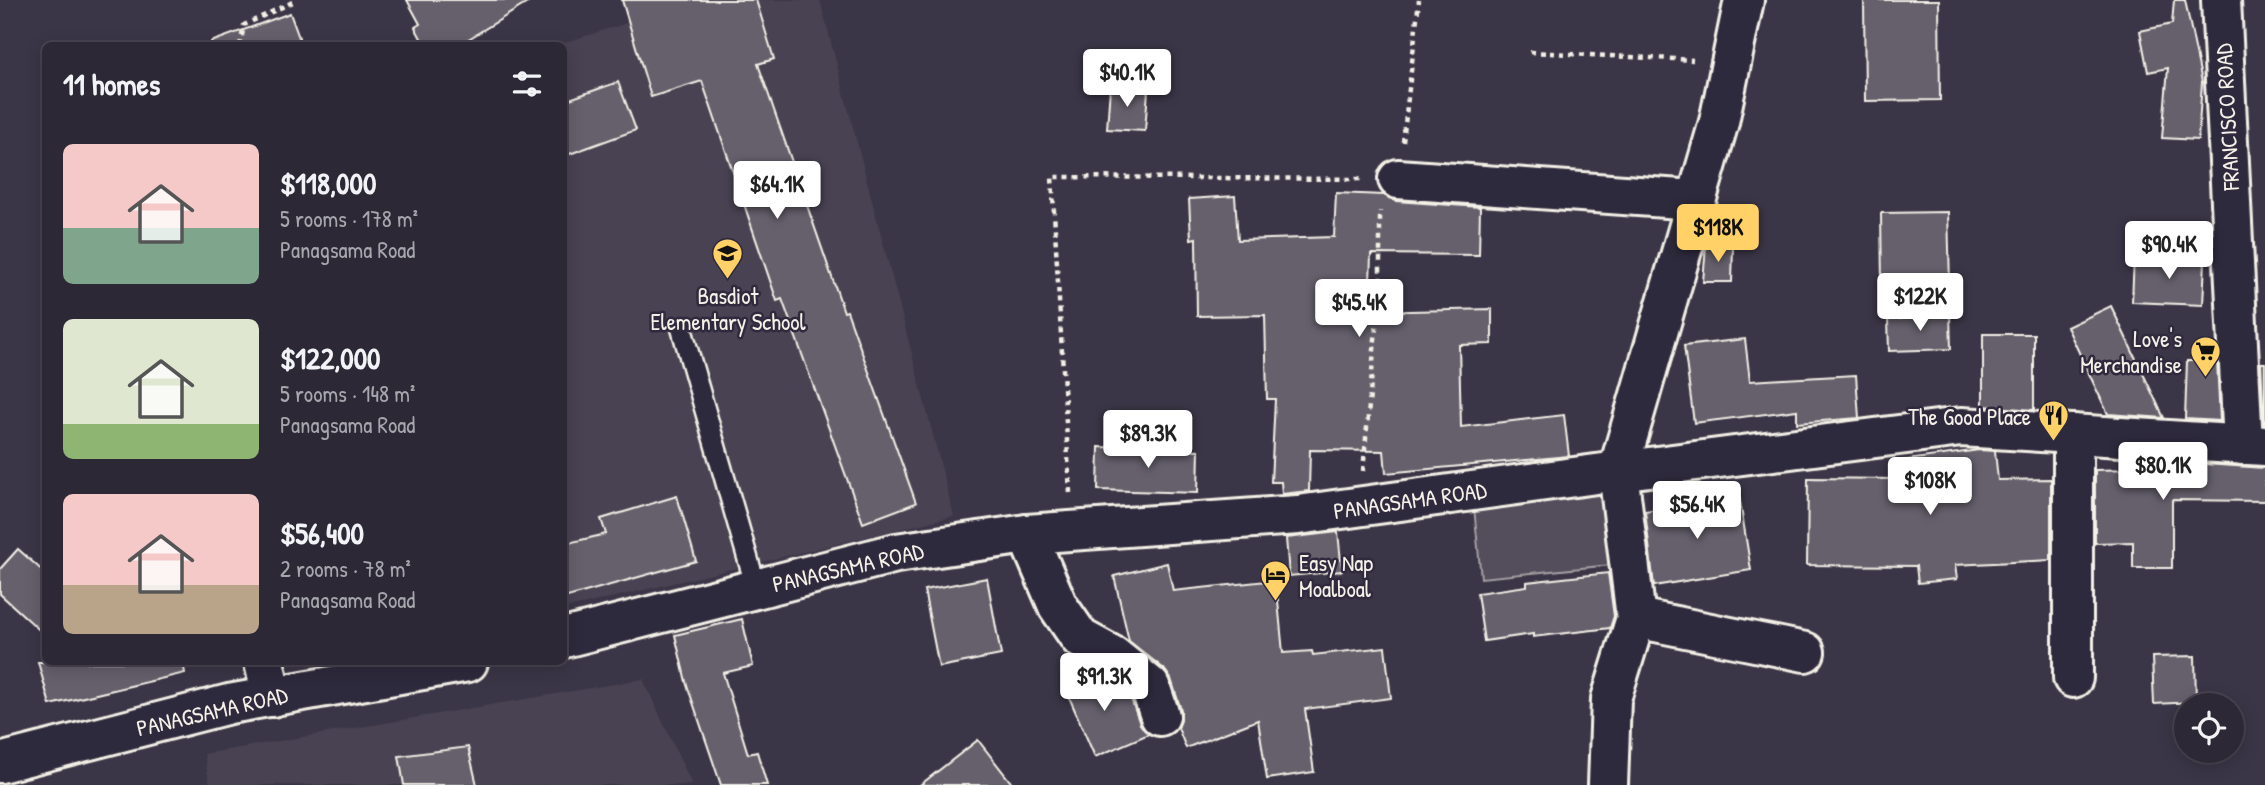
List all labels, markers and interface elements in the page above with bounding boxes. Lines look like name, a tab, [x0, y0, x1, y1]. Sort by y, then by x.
street label: FRANCISCO ROAD	[2208, 43, 2246, 192]
pin: $40.1K	[1070, 50, 1184, 109]
text: $40.1K	[1099, 56, 1155, 87]
text: 11 homes	[63, 64, 160, 104]
icon: filters	[508, 65, 546, 103]
pin: $64.1K	[720, 162, 834, 221]
text: $118,000	[280, 163, 376, 203]
text: $64.1K	[750, 168, 804, 199]
icon: home	[119, 172, 203, 256]
text: 5 rooms · 178 m²	[280, 203, 418, 234]
pin: $118K	[1669, 204, 1767, 264]
text: $118K	[1693, 211, 1743, 242]
pin: $90.4K	[2112, 222, 2226, 281]
text: $90.4K	[2141, 228, 2197, 259]
text: Panagsama Road	[280, 234, 415, 265]
school or university icon: Basdiot Elementary School	[711, 237, 745, 281]
pin: $122K	[1871, 274, 1969, 333]
place label: Basdiot Elementary School	[650, 280, 806, 337]
pin: $45.4K	[1302, 280, 1416, 339]
text: $122K	[1893, 280, 1947, 311]
text: $45.4K	[1331, 286, 1387, 317]
place label: Love's Merchandise	[2080, 323, 2182, 380]
supermarket icon: Love's Merchandise	[2188, 334, 2222, 378]
text: $122,000	[280, 338, 381, 378]
icon: home	[119, 347, 203, 431]
text: 5 rooms · 148 m²	[280, 378, 415, 409]
restaurant icon: The Good Place	[2037, 399, 2071, 443]
place label: The Good Place	[1908, 401, 2031, 432]
text: Panagsama Road	[280, 409, 415, 440]
pin: $89.3K	[1091, 410, 1205, 470]
text: $89.3K	[1119, 417, 1177, 448]
pin: $80.1K	[2106, 442, 2220, 502]
text: $80.1K	[2134, 449, 2192, 480]
pin: $108K	[1881, 458, 1979, 517]
text: $108K	[1904, 464, 1956, 495]
street label: PANAGSAMA ROAD	[1332, 474, 1489, 526]
pin: $56.4K	[1640, 482, 1754, 541]
text: $56.4K	[1669, 488, 1725, 519]
text: $56,400	[280, 513, 364, 553]
icon: home	[119, 522, 203, 606]
street label: PANAGSAMA ROAD	[769, 535, 927, 599]
place label: Easy Nap Moalboal	[1299, 547, 1373, 604]
text: 2 rooms · 78 m²	[280, 553, 411, 584]
hotel icon: Easy Nap Moalboal	[1259, 558, 1293, 602]
text: Panagsama Road	[280, 584, 415, 615]
pin: $91.3K	[1047, 654, 1161, 713]
text: $91.3K	[1076, 660, 1132, 691]
street label: PANAGSAMA ROAD	[133, 679, 291, 743]
map controls	[2174, 693, 2244, 763]
button: locate	[2174, 693, 2244, 763]

